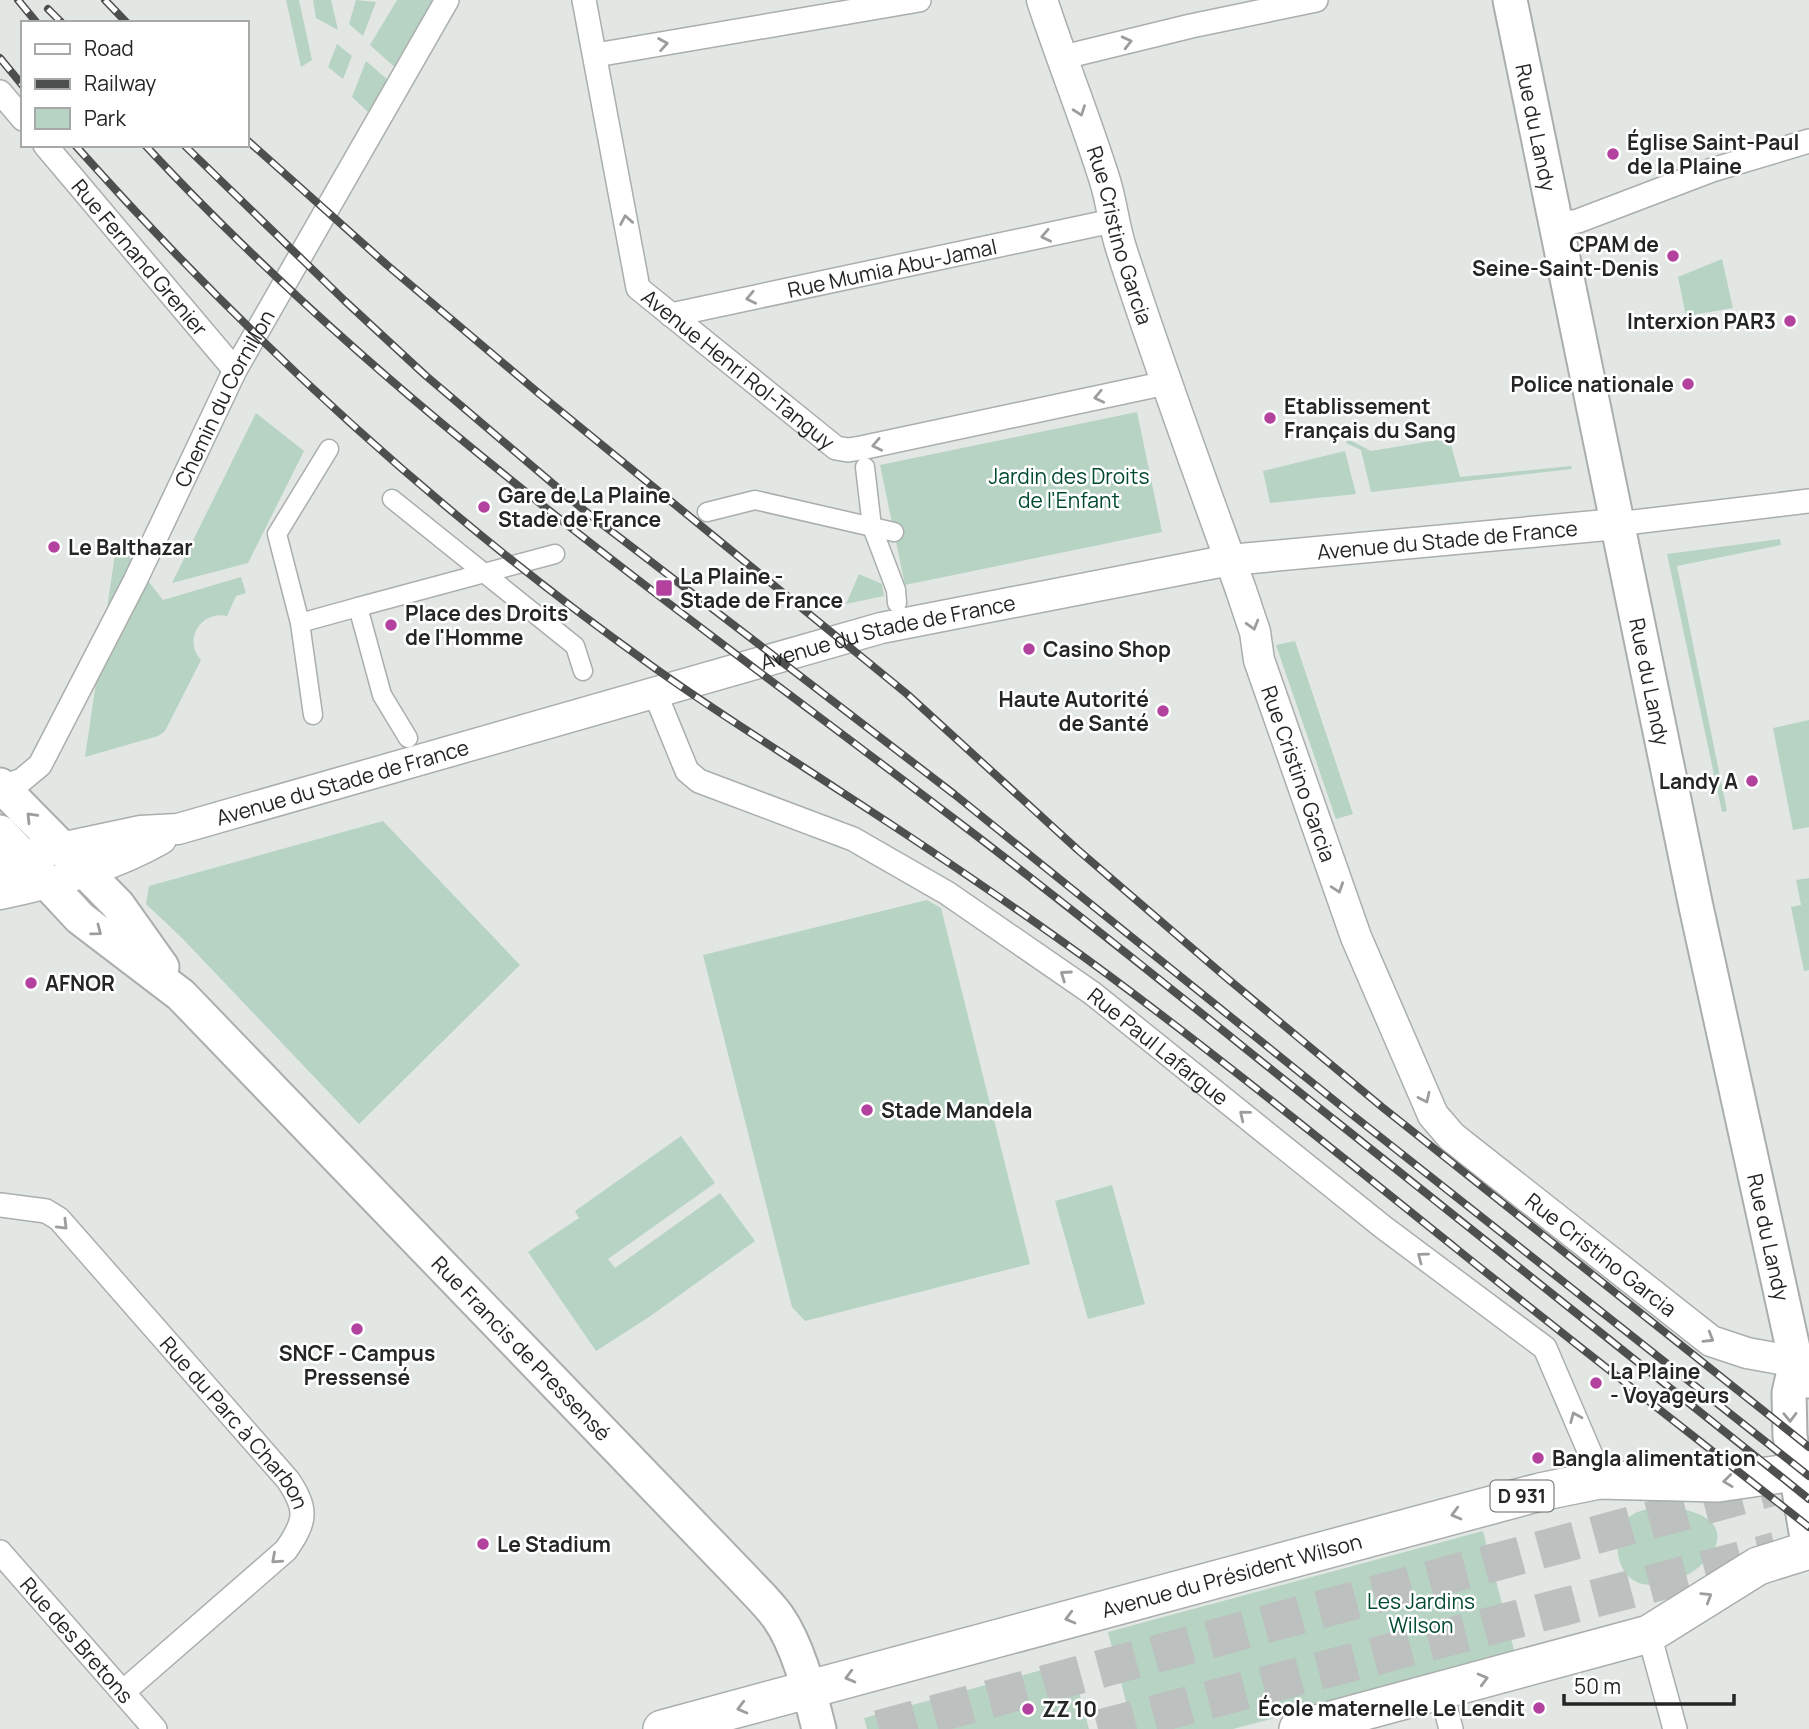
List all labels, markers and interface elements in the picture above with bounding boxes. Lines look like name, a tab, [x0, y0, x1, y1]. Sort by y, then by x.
legend	[21, 21, 248, 147]
text: Road	[84, 34, 134, 62]
one-way arrow	[1121, 36, 1133, 50]
one-way arrow	[657, 37, 669, 52]
street label: Rue du Landy	[1509, 61, 1563, 194]
text: Railway	[84, 69, 156, 97]
text: Park	[84, 104, 126, 132]
one-way arrow	[1072, 105, 1086, 117]
place label: Église Saint-Paul de la Plaine	[1627, 128, 1799, 180]
street label: Rue Cristino Garcia	[1081, 142, 1159, 328]
marker: Église Saint-Paul de la Plaine	[1605, 146, 1621, 162]
street label: Rue Fernand Grenier	[66, 173, 214, 342]
one-way arrow	[619, 215, 634, 226]
one-way arrow	[1040, 227, 1052, 242]
place label: CPAM de Seine-Saint-Denis	[1472, 230, 1659, 282]
street label: Rue Mumia Abu-Jamal	[785, 232, 999, 304]
marker: CPAM de Seine-Saint-Denis	[1665, 248, 1681, 264]
street label: Avenue Henri Rol-Tanguy	[636, 283, 841, 456]
one-way arrow	[745, 290, 757, 305]
street label: Chemin du Cornillon	[168, 305, 281, 491]
place label: Interxion PAR3	[1627, 307, 1776, 335]
marker: Interxion PAR3	[1782, 313, 1798, 329]
place label: Police nationale	[1510, 370, 1674, 398]
marker: Police nationale	[1680, 376, 1696, 392]
one-way arrow	[1093, 389, 1105, 404]
place label: Etablissement Français du Sang	[1284, 392, 1456, 444]
marker: Etablissement Français du Sang	[1262, 410, 1278, 426]
one-way arrow	[871, 436, 883, 451]
park label: Jardin des Droits de l'Enfant	[989, 462, 1149, 514]
place label: Gare de La Plaine Stade de France	[498, 481, 671, 533]
marker: Gare de La Plaine Stade de France	[476, 499, 492, 515]
street label: Avenue du Stade de France	[1316, 514, 1579, 566]
place label: Le Balthazar	[68, 533, 193, 561]
marker: Le Balthazar	[46, 539, 62, 555]
place label: La Plaine - Stade de France	[680, 562, 843, 614]
marker: La Plaine - Stade de France	[654, 578, 674, 598]
street label: Avenue du Stade de France	[757, 588, 1018, 676]
place label: Place des Droits de l'Homme	[405, 599, 568, 651]
street label: Rue du Landy	[1623, 615, 1677, 748]
marker: Place des Droits de l'Homme	[383, 617, 399, 633]
one-way arrow	[1244, 619, 1259, 631]
place label: Casino Shop	[1043, 635, 1171, 663]
marker: Casino Shop	[1021, 641, 1037, 657]
street label: Rue Cristino Garcia	[1255, 682, 1343, 866]
place label: Haute Autorité de Santé	[999, 685, 1149, 737]
marker: Haute Autorité de Santé	[1155, 703, 1171, 719]
street label: Avenue du Stade de France	[213, 733, 472, 831]
place label: Landy A	[1659, 767, 1738, 795]
marker: Landy A	[1744, 773, 1760, 789]
one-way arrow	[27, 812, 40, 825]
one-way arrow	[1330, 881, 1344, 893]
one-way arrow	[89, 922, 102, 935]
place label: AFNOR	[45, 969, 115, 997]
one-way arrow	[1060, 971, 1073, 983]
marker: AFNOR	[23, 975, 39, 991]
street label: Rue Paul Lafargue	[1082, 981, 1234, 1111]
one-way arrow	[1417, 1090, 1431, 1103]
place label: Stade Mandela	[881, 1096, 1032, 1124]
marker: Stade Mandela	[859, 1102, 875, 1118]
one-way arrow	[1239, 1111, 1252, 1124]
street label: Rue du Landy	[1741, 1171, 1796, 1304]
street label: Rue Cristino Garcia	[1520, 1186, 1682, 1323]
one-way arrow	[55, 1216, 68, 1229]
street label: Rue Francis de Pressensé	[426, 1250, 617, 1447]
one-way arrow	[1418, 1252, 1430, 1265]
marker: SNCF - Campus Pressensé	[349, 1321, 365, 1337]
street label: Rue du Parc à Charbon	[154, 1330, 315, 1513]
one-way arrow	[1701, 1330, 1714, 1343]
place label: SNCF - Campus Pressensé	[279, 1339, 435, 1391]
place label: La Plaine - Voyageurs	[1610, 1357, 1729, 1409]
marker: La Plaine - Voyageurs	[1588, 1375, 1604, 1391]
one-way arrow	[1569, 1411, 1583, 1423]
one-way arrow	[1782, 1412, 1797, 1423]
place label: Bangla alimentation	[1552, 1444, 1756, 1472]
marker: Bangla alimentation	[1530, 1450, 1546, 1466]
one-way arrow	[1722, 1474, 1734, 1489]
road number: D 931	[1490, 1480, 1554, 1512]
one-way arrow	[1450, 1506, 1462, 1521]
street label: Avenue du Président Wilson	[1098, 1527, 1365, 1624]
place label: Le Stadium	[497, 1530, 611, 1558]
marker: Le Stadium	[475, 1536, 491, 1552]
one-way arrow	[272, 1551, 285, 1563]
street label: Rue des Bretons	[14, 1571, 140, 1709]
park label: Les Jardins Wilson	[1367, 1587, 1475, 1639]
one-way arrow	[1699, 1593, 1712, 1606]
one-way arrow	[1064, 1610, 1076, 1624]
scale bar	[1564, 1662, 1734, 1706]
one-way arrow	[845, 1669, 857, 1683]
text: 50 m	[1574, 1672, 1621, 1700]
one-way arrow	[1476, 1673, 1488, 1688]
place label: École maternelle Le Lendit	[1258, 1694, 1525, 1722]
place label: ZZ 10	[1042, 1695, 1097, 1723]
one-way arrow	[736, 1699, 748, 1714]
marker: École maternelle Le Lendit	[1531, 1700, 1547, 1716]
marker: ZZ 10	[1020, 1701, 1036, 1717]

